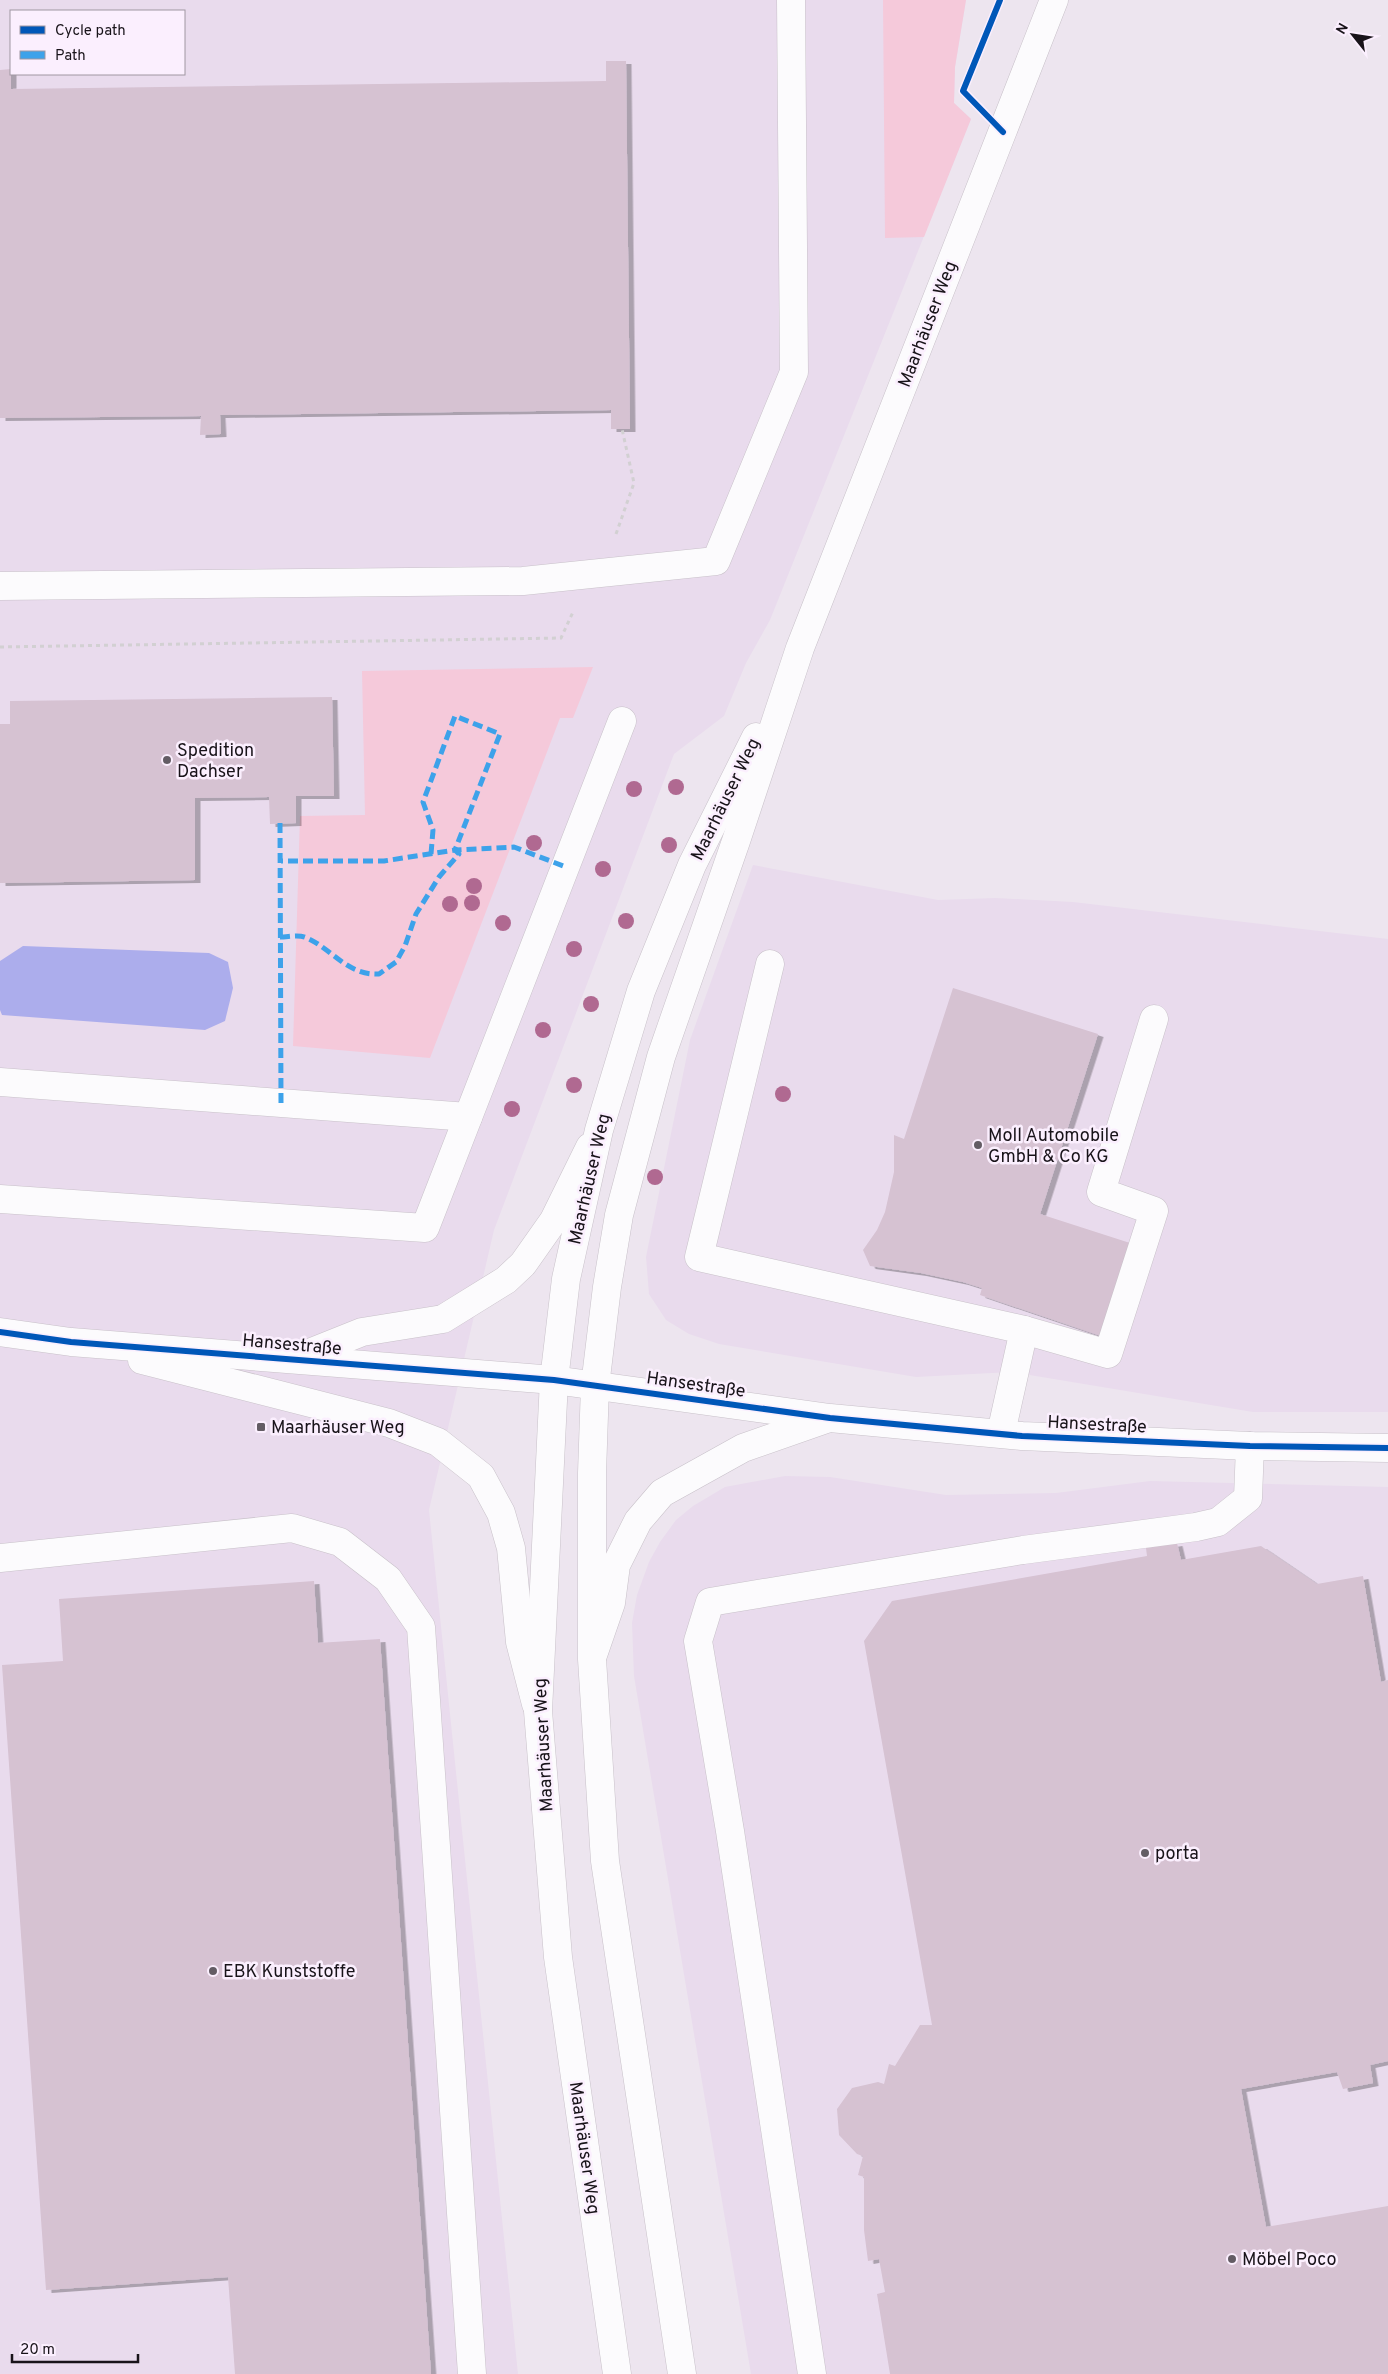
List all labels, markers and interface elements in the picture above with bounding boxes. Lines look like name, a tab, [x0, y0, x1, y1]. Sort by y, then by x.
legend	[10, 10, 185, 75]
north arrow	[1328, 10, 1378, 60]
text: N	[1333, 21, 1353, 38]
text: Cycle path	[55, 22, 126, 41]
text: Path	[55, 47, 86, 66]
street label: Maarhäuser Weg	[894, 258, 963, 391]
street label: Maarhäuser Weg	[687, 735, 766, 865]
place label: Spedition Dachser	[177, 740, 254, 784]
marker: Spedition Dachser	[161, 754, 173, 766]
street label: Maarhäuser Weg	[564, 1112, 617, 1247]
place label: Moll Automobile GmbH & Co KG	[988, 1125, 1119, 1169]
marker: Moll Automobile GmbH & Co KG	[972, 1139, 984, 1151]
street label: Hansestraße	[241, 1330, 343, 1361]
street label: Hansestraße	[645, 1367, 747, 1404]
street label: Hansestraße	[1047, 1411, 1147, 1440]
place label: Maarhäuser Weg	[271, 1417, 405, 1440]
marker: Maarhäuser Weg	[255, 1421, 267, 1433]
street label: Maarhäuser Weg	[530, 1678, 559, 1812]
place label: porta	[1155, 1843, 1199, 1866]
marker: porta	[1139, 1847, 1151, 1859]
place label: EBK Kunststoffe	[223, 1961, 355, 1984]
marker: EBK Kunststoffe	[207, 1965, 219, 1977]
street label: Maarhäuser Weg	[563, 2080, 604, 2216]
place label: Möbel Poco	[1242, 2249, 1336, 2272]
marker: Möbel Poco	[1226, 2253, 1238, 2265]
scale bar	[12, 2332, 139, 2364]
text: 20 m	[20, 2341, 55, 2360]

